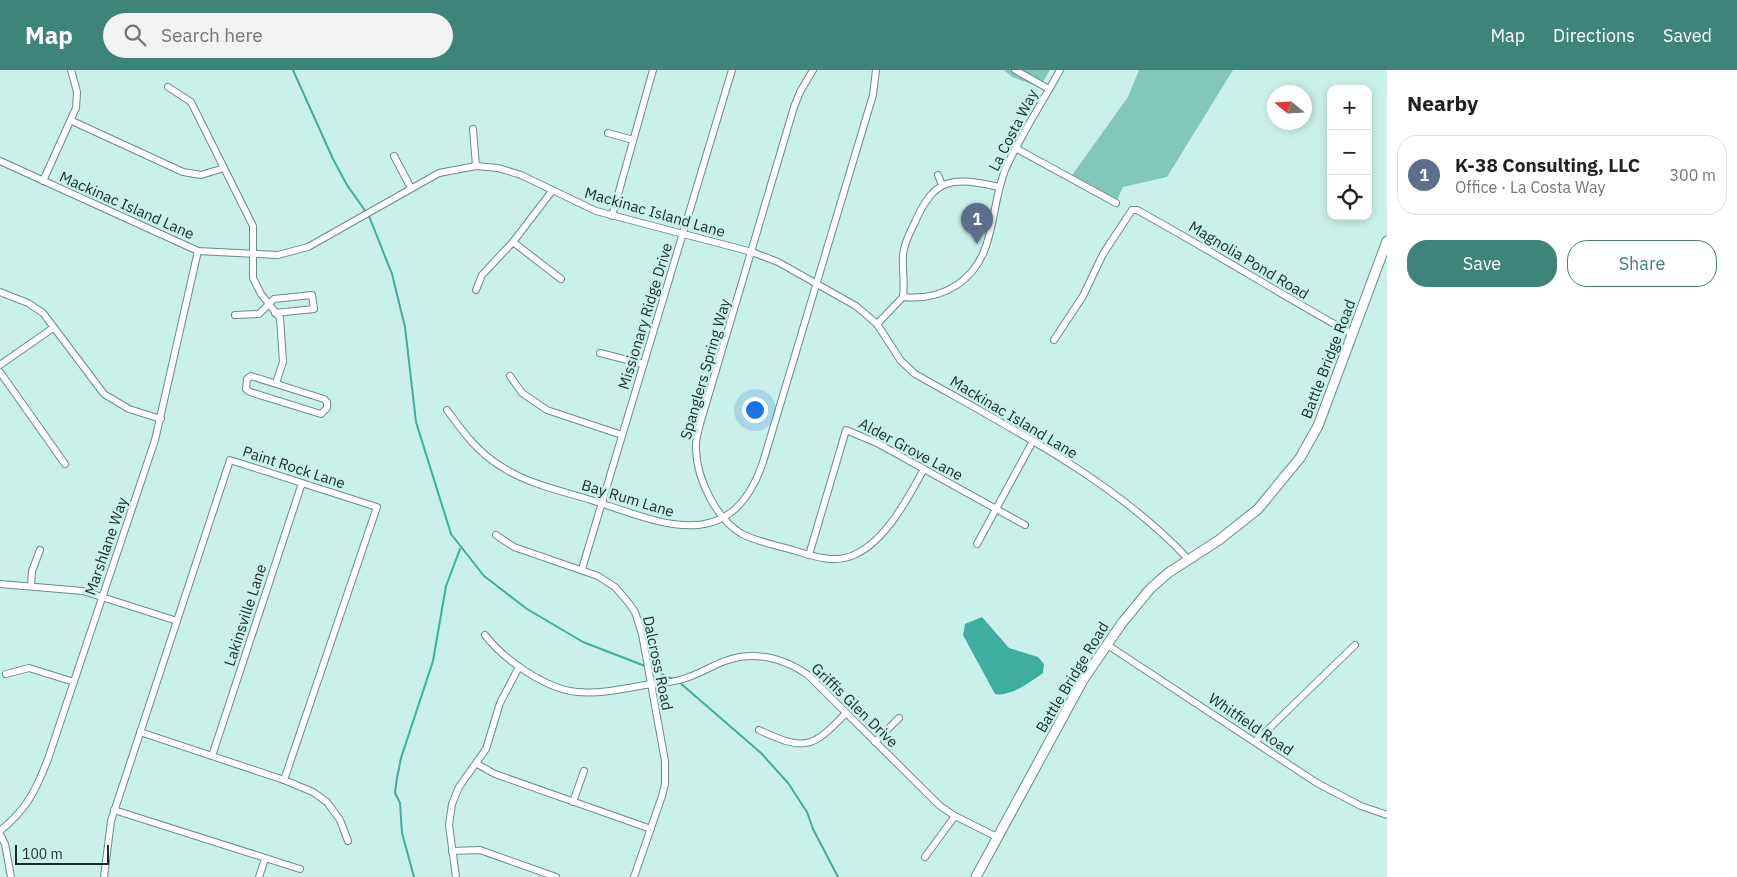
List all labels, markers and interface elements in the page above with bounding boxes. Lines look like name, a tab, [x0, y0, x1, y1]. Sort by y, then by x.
search box	[103, 13, 453, 58]
text: Map	[25, 19, 73, 51]
icon: search	[121, 21, 149, 49]
text: Search here	[161, 23, 263, 47]
text: Map	[1490, 24, 1525, 47]
text: Directions	[1553, 24, 1635, 47]
text: Saved	[1663, 24, 1712, 47]
street label: La Costa Way	[984, 85, 1042, 174]
north arrow	[1267, 85, 1312, 130]
map controls	[1327, 85, 1372, 220]
button: +	[1327, 85, 1372, 130]
text: Nearby	[1407, 89, 1478, 117]
button: −	[1327, 130, 1372, 175]
text: K-38 Consulting, LLC	[1455, 153, 1640, 177]
text: 1	[1419, 165, 1429, 185]
text: 300 m	[1669, 165, 1716, 185]
street label: Mackinac Island Lane	[57, 167, 197, 243]
button: locate	[1327, 175, 1372, 220]
text: Office · La Costa Way	[1455, 177, 1605, 197]
street label: Mackinac Island Lane	[582, 183, 728, 241]
pin: 1	[961, 203, 993, 244]
street label: Magnolia Pond Road	[1185, 217, 1313, 303]
street label: Missionary Ridge Drive	[614, 240, 676, 392]
button: Save	[1407, 240, 1557, 287]
button: Share	[1567, 240, 1717, 287]
street label: Spanglers Spring Way	[676, 296, 734, 442]
street label: Battle Bridge Road	[1297, 297, 1359, 421]
street label: Mackinac Island Lane	[947, 371, 1081, 463]
your location	[742, 397, 768, 423]
street label: Alder Grove Lane	[856, 414, 966, 484]
street label: Paint Rock Lane	[240, 441, 348, 493]
street label: Bay Rum Lane	[579, 475, 677, 521]
street label: Marshlane Way	[80, 494, 132, 598]
street label: Lakinsville Lane	[220, 562, 270, 668]
street label: Dalcross Road	[639, 614, 677, 712]
street label: Battle Bridge Road	[1031, 618, 1113, 736]
street label: Griffis Glen Drive	[808, 659, 902, 751]
street label: Whitfield Road	[1205, 689, 1297, 759]
scale bar	[15, 842, 109, 865]
text: 100 m	[22, 845, 63, 863]

